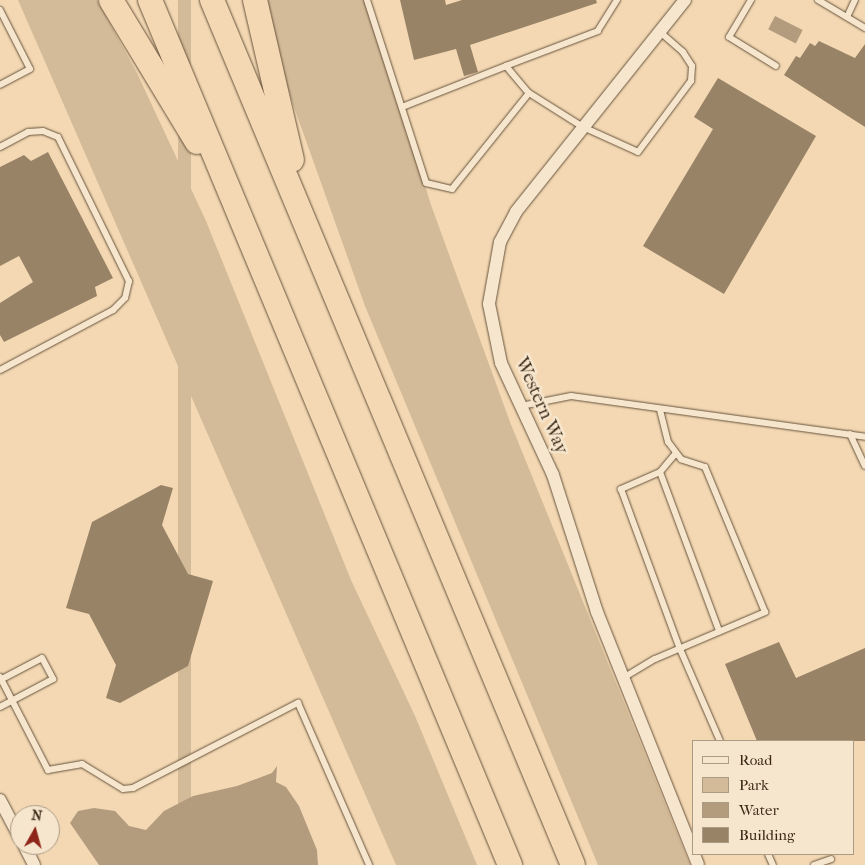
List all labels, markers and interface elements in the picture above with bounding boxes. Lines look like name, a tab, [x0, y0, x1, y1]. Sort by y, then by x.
street label: Western Way	[510, 354, 572, 458]
legend	[692, 740, 855, 855]
text: Road	[739, 751, 772, 769]
text: Park	[739, 776, 769, 794]
text: Water	[739, 801, 779, 819]
north arrow	[10, 805, 60, 855]
text: N	[30, 807, 43, 825]
text: Building	[739, 826, 795, 844]

